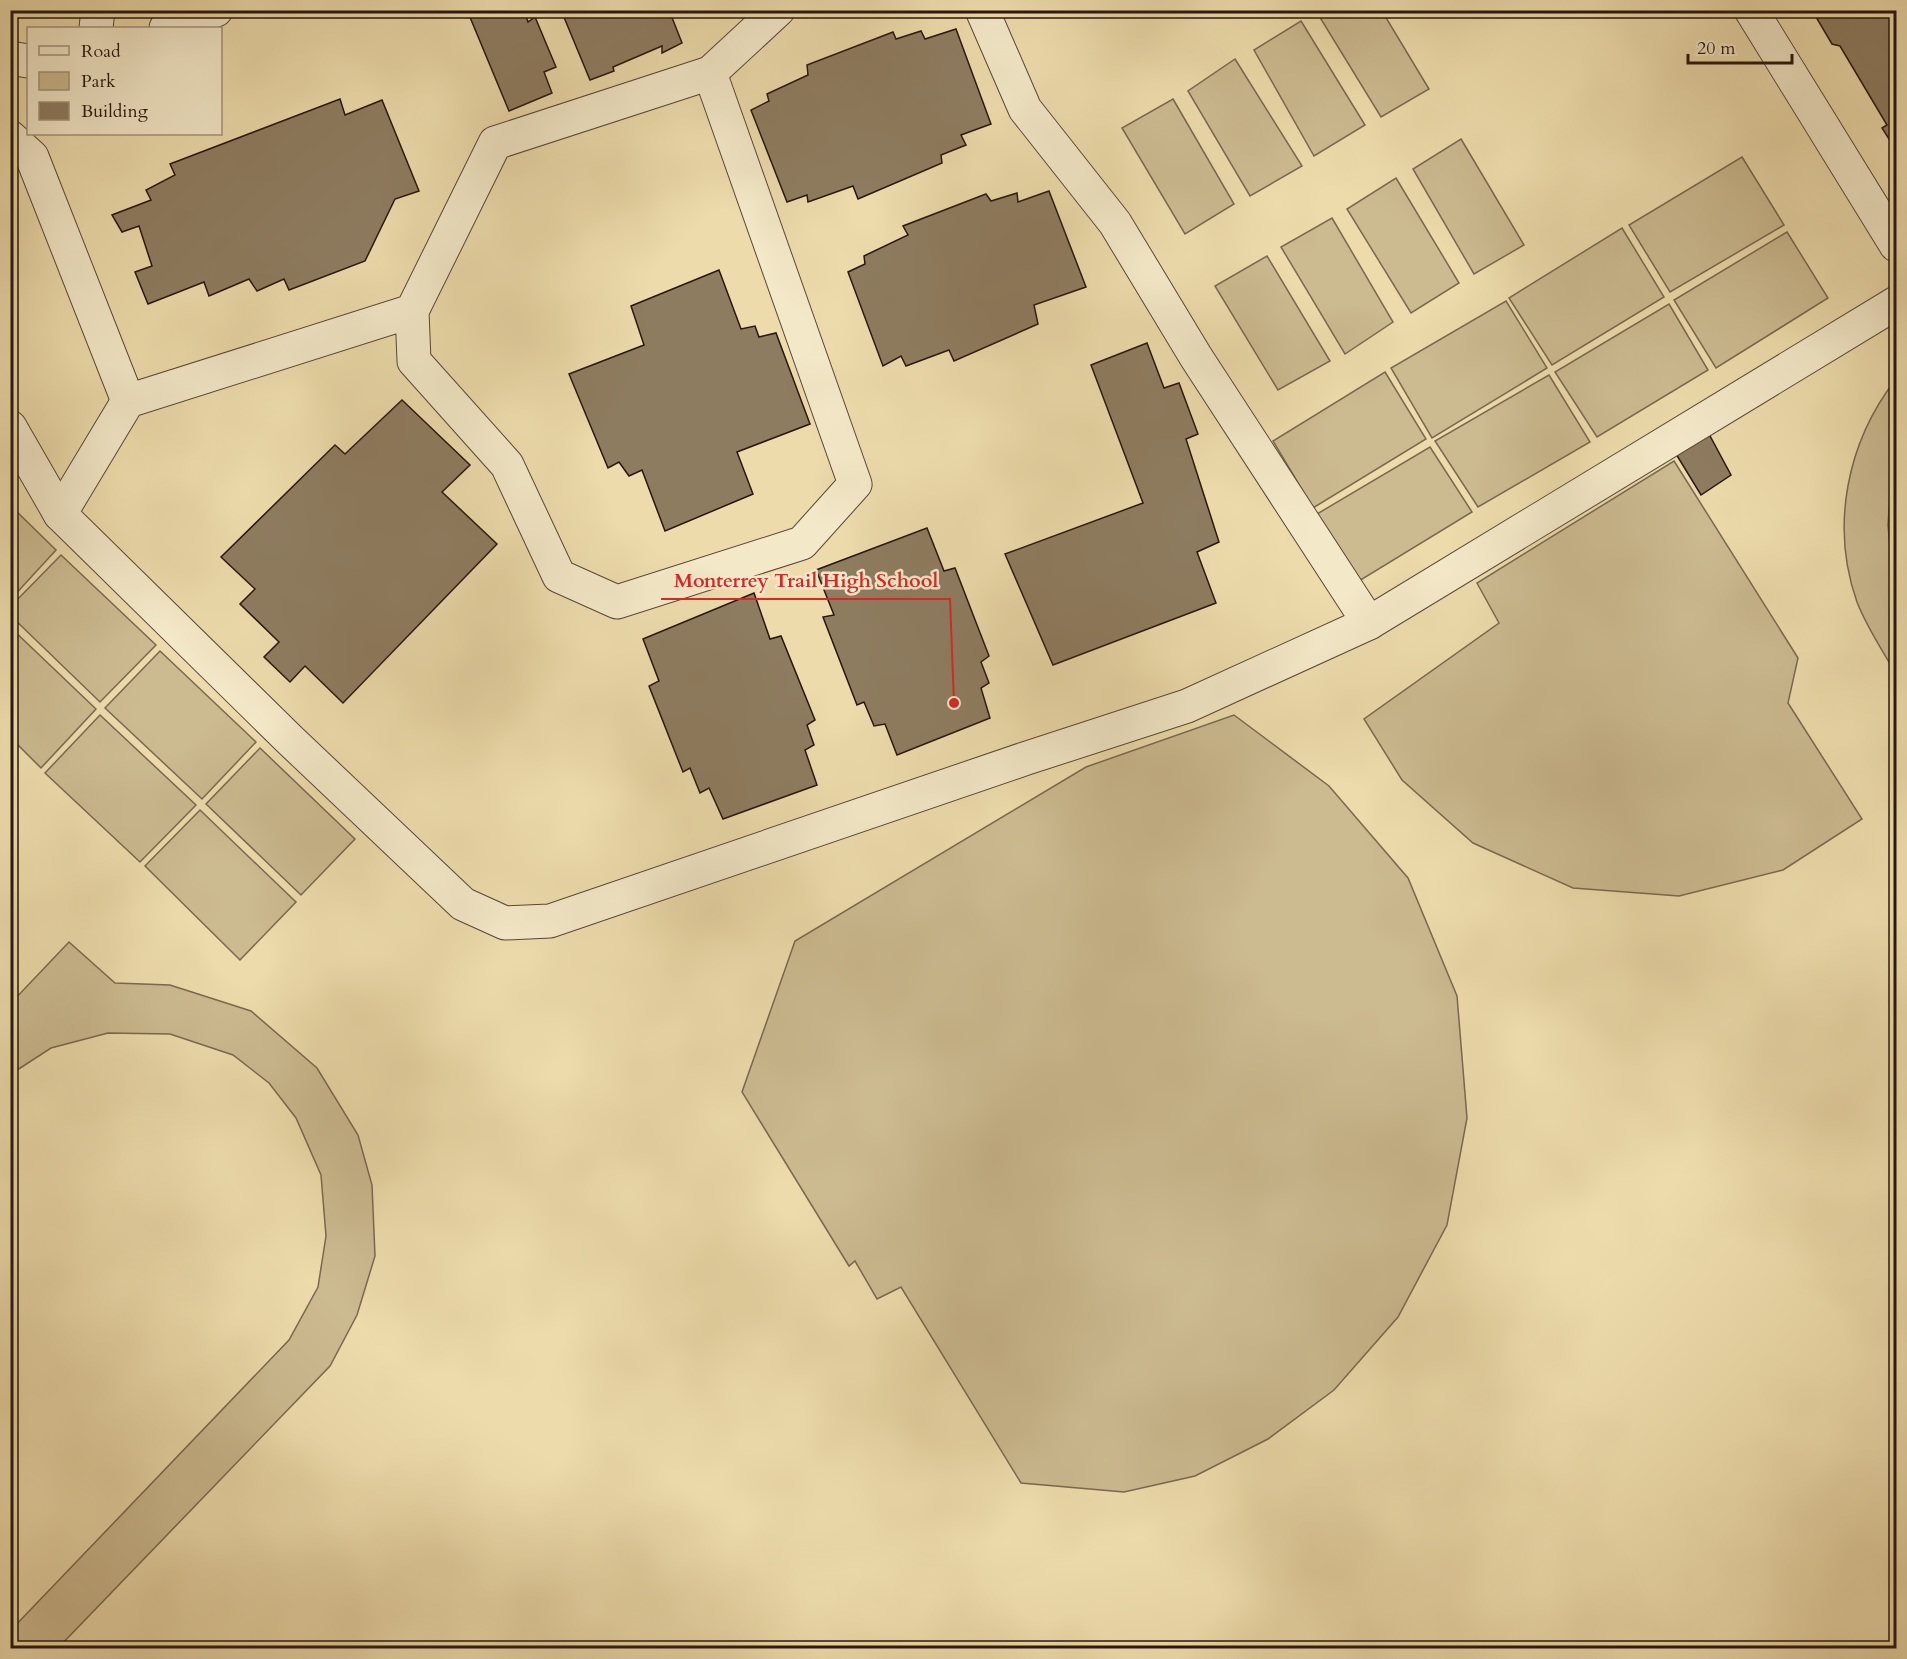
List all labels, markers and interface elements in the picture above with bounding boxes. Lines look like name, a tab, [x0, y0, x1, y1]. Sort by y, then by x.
legend	[27, 27, 222, 135]
scale bar	[1688, 27, 1792, 65]
text: 20 m	[1697, 36, 1736, 61]
text: Road	[81, 39, 121, 64]
text: Park	[81, 69, 116, 94]
text: Building	[81, 99, 149, 124]
callout: Monterrey Trail High School	[661, 561, 950, 599]
text: Monterrey Trail High School	[674, 567, 938, 594]

